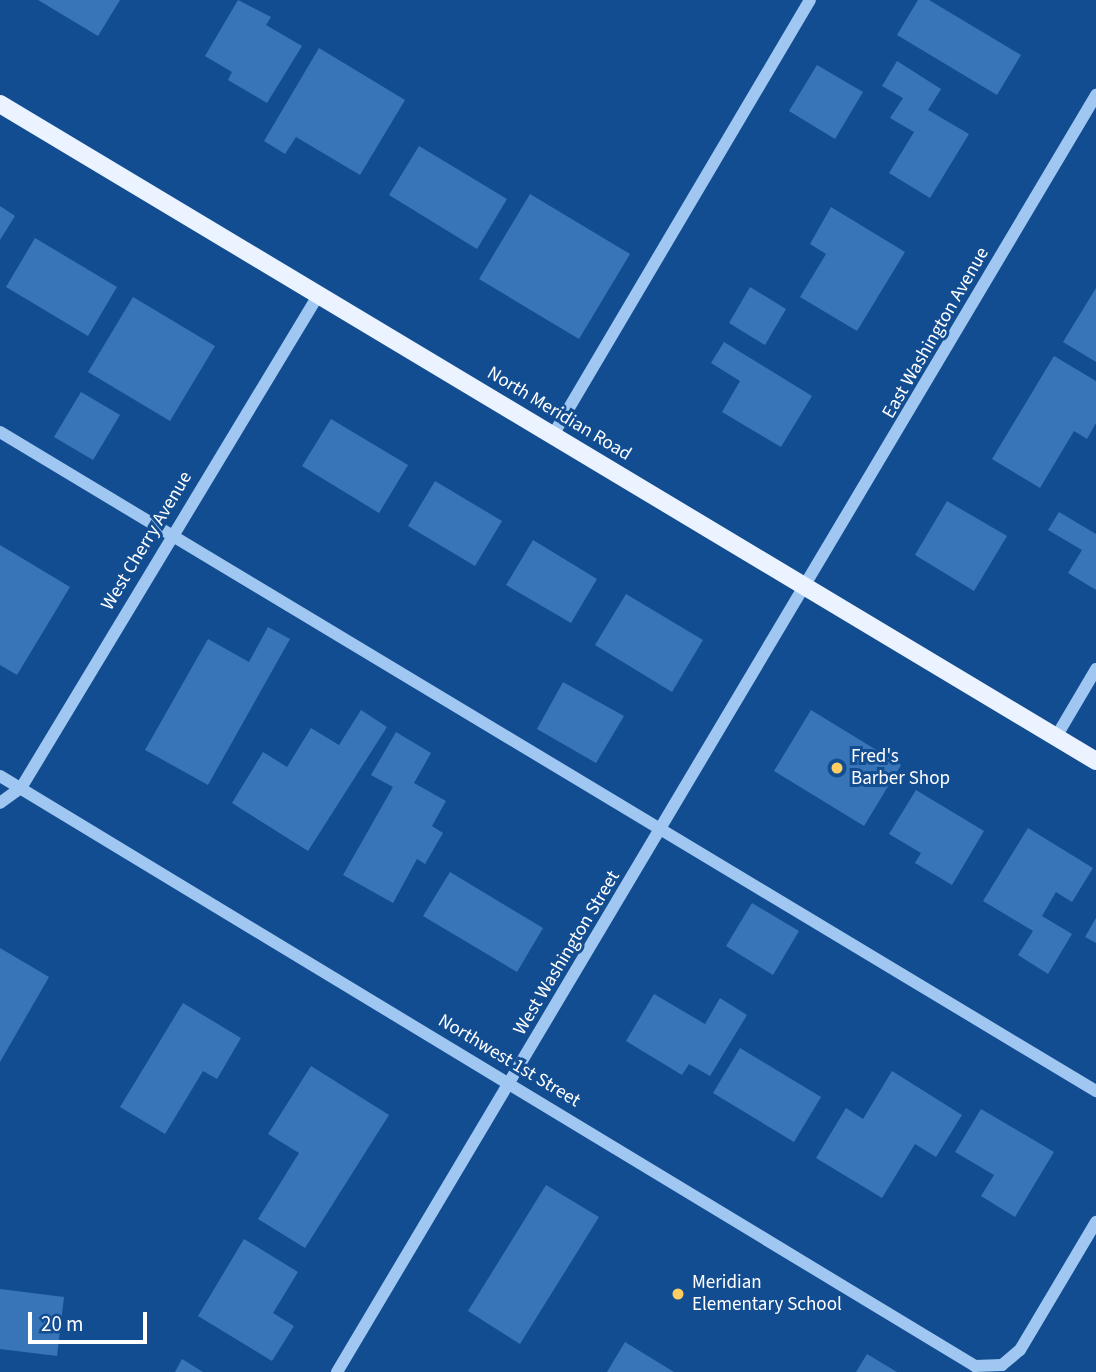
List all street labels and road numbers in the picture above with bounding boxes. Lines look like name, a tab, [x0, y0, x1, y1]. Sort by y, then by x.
street label: East Washington Avenue	[878, 243, 994, 423]
street label: North Meridian Road	[483, 362, 635, 466]
street label: West Cherry Avenue	[97, 468, 197, 614]
street label: West Washington Street	[509, 867, 625, 1039]
street label: Northwest 1st Street	[434, 1010, 584, 1112]

